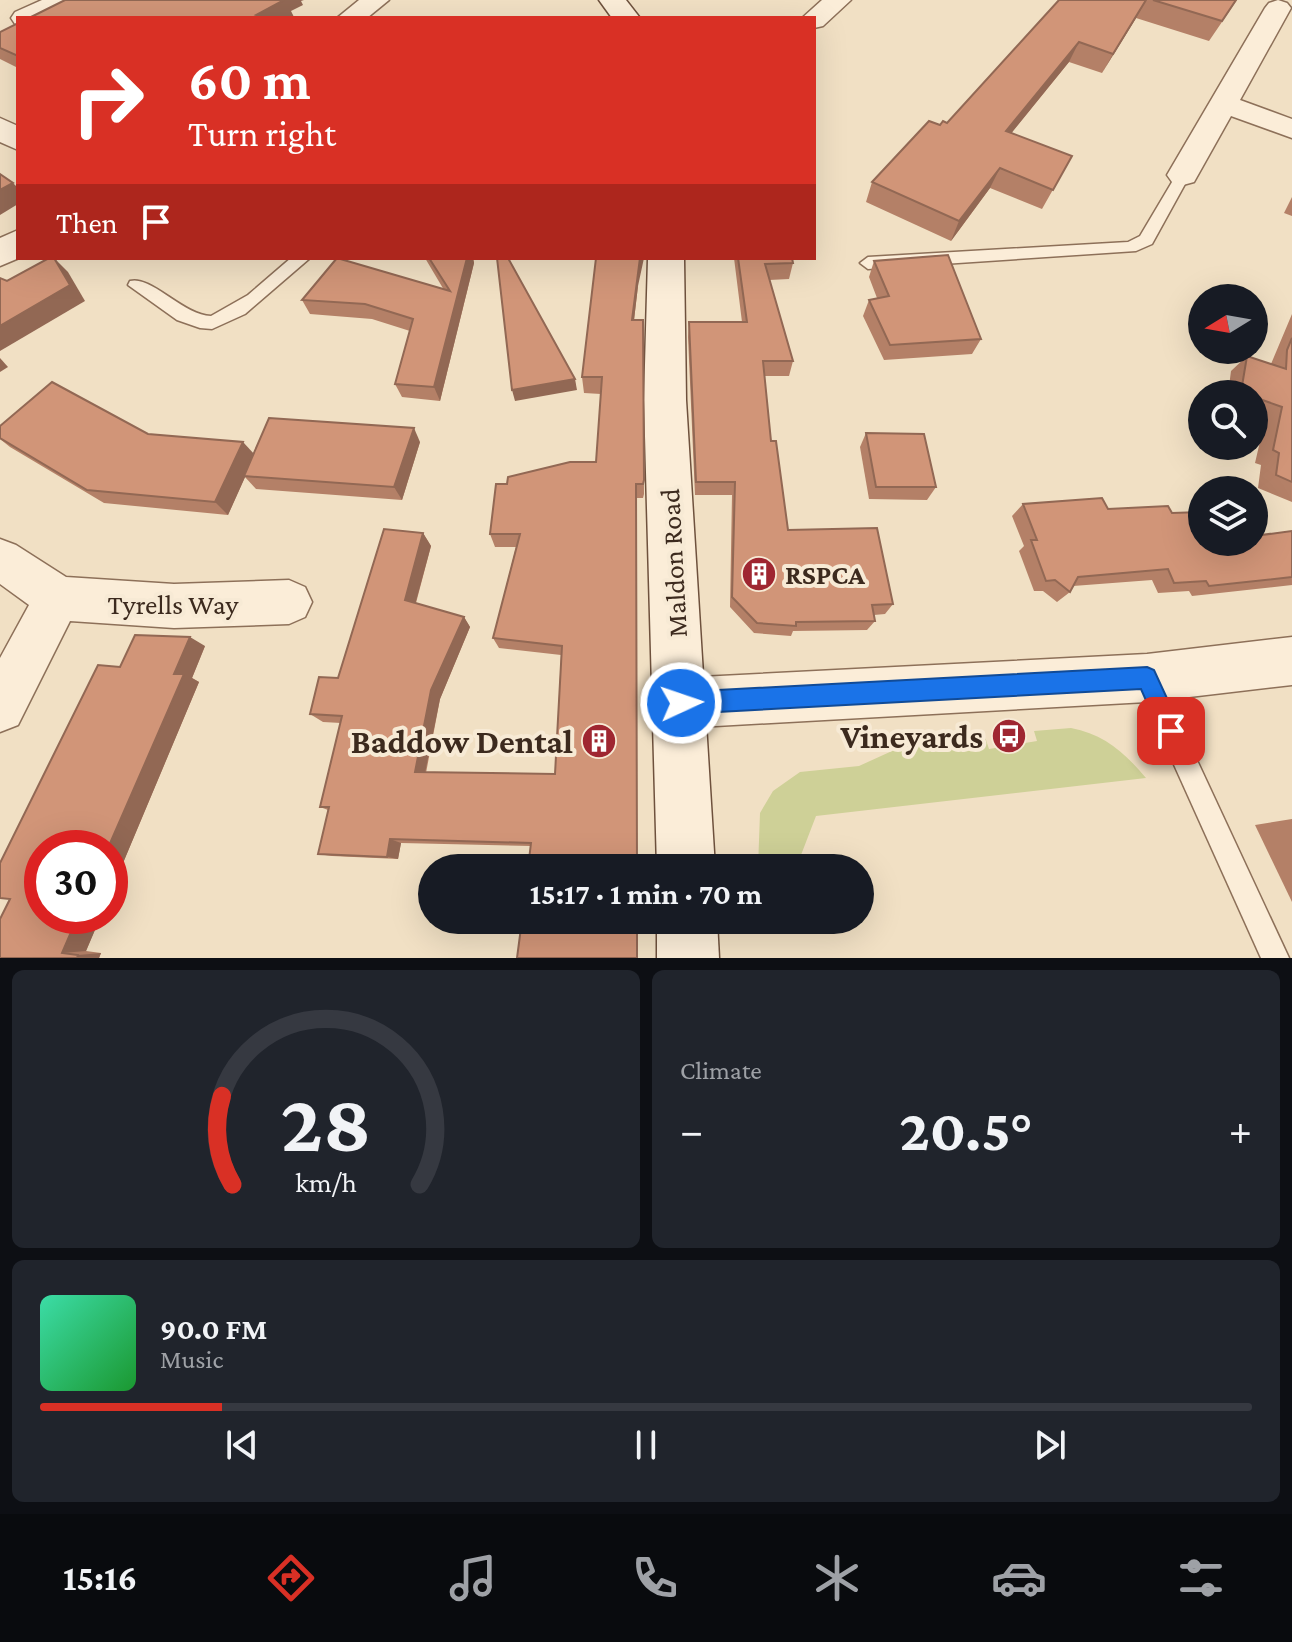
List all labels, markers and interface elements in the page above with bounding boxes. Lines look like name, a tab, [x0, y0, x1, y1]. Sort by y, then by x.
icon: right	[56, 48, 160, 152]
text: 60 m	[188, 49, 311, 111]
text: Turn right	[188, 114, 336, 154]
icon: arrive	[134, 200, 178, 244]
text: Then	[56, 206, 118, 239]
north arrow	[1188, 284, 1268, 364]
map controls	[1188, 284, 1268, 556]
button: search	[1188, 380, 1268, 460]
button: layers	[1188, 476, 1268, 556]
street label: Maldon Road	[654, 487, 693, 638]
building icon: RSPCA	[740, 555, 778, 593]
place label: RSPCA	[785, 559, 865, 590]
street label: Tyrells Way	[108, 589, 240, 620]
position arrow	[639, 661, 723, 745]
pin	[1137, 697, 1205, 765]
icon: arrive	[1149, 709, 1193, 753]
bus stop icon: Vineyards	[990, 717, 1028, 755]
place label: Vineyards	[840, 718, 983, 755]
building icon: Baddow Dental	[580, 722, 618, 760]
place label: Baddow Dental	[351, 723, 573, 760]
speed limit sign: 30	[24, 830, 128, 934]
text: 15:17 · 1 min · 70 m	[530, 877, 762, 910]
text: Climate	[680, 1056, 762, 1085]
text: 28	[281, 1076, 371, 1169]
text: 20.5°	[899, 1096, 1033, 1163]
text: −	[680, 1106, 703, 1154]
text: +	[1229, 1106, 1252, 1154]
text: km/h	[295, 1166, 357, 1198]
text: 90.0 FM	[160, 1312, 267, 1345]
text: Music	[160, 1345, 223, 1374]
icon: previous	[220, 1423, 264, 1467]
icon: pause	[624, 1423, 668, 1467]
icon: next	[1028, 1423, 1072, 1467]
icon: directions	[263, 1550, 319, 1606]
icon: music	[445, 1550, 501, 1606]
icon: phone	[627, 1550, 683, 1606]
icon: climate	[809, 1550, 865, 1606]
icon: car	[991, 1550, 1047, 1606]
icon: filters	[1173, 1550, 1229, 1606]
text: 15:16	[63, 1558, 137, 1598]

